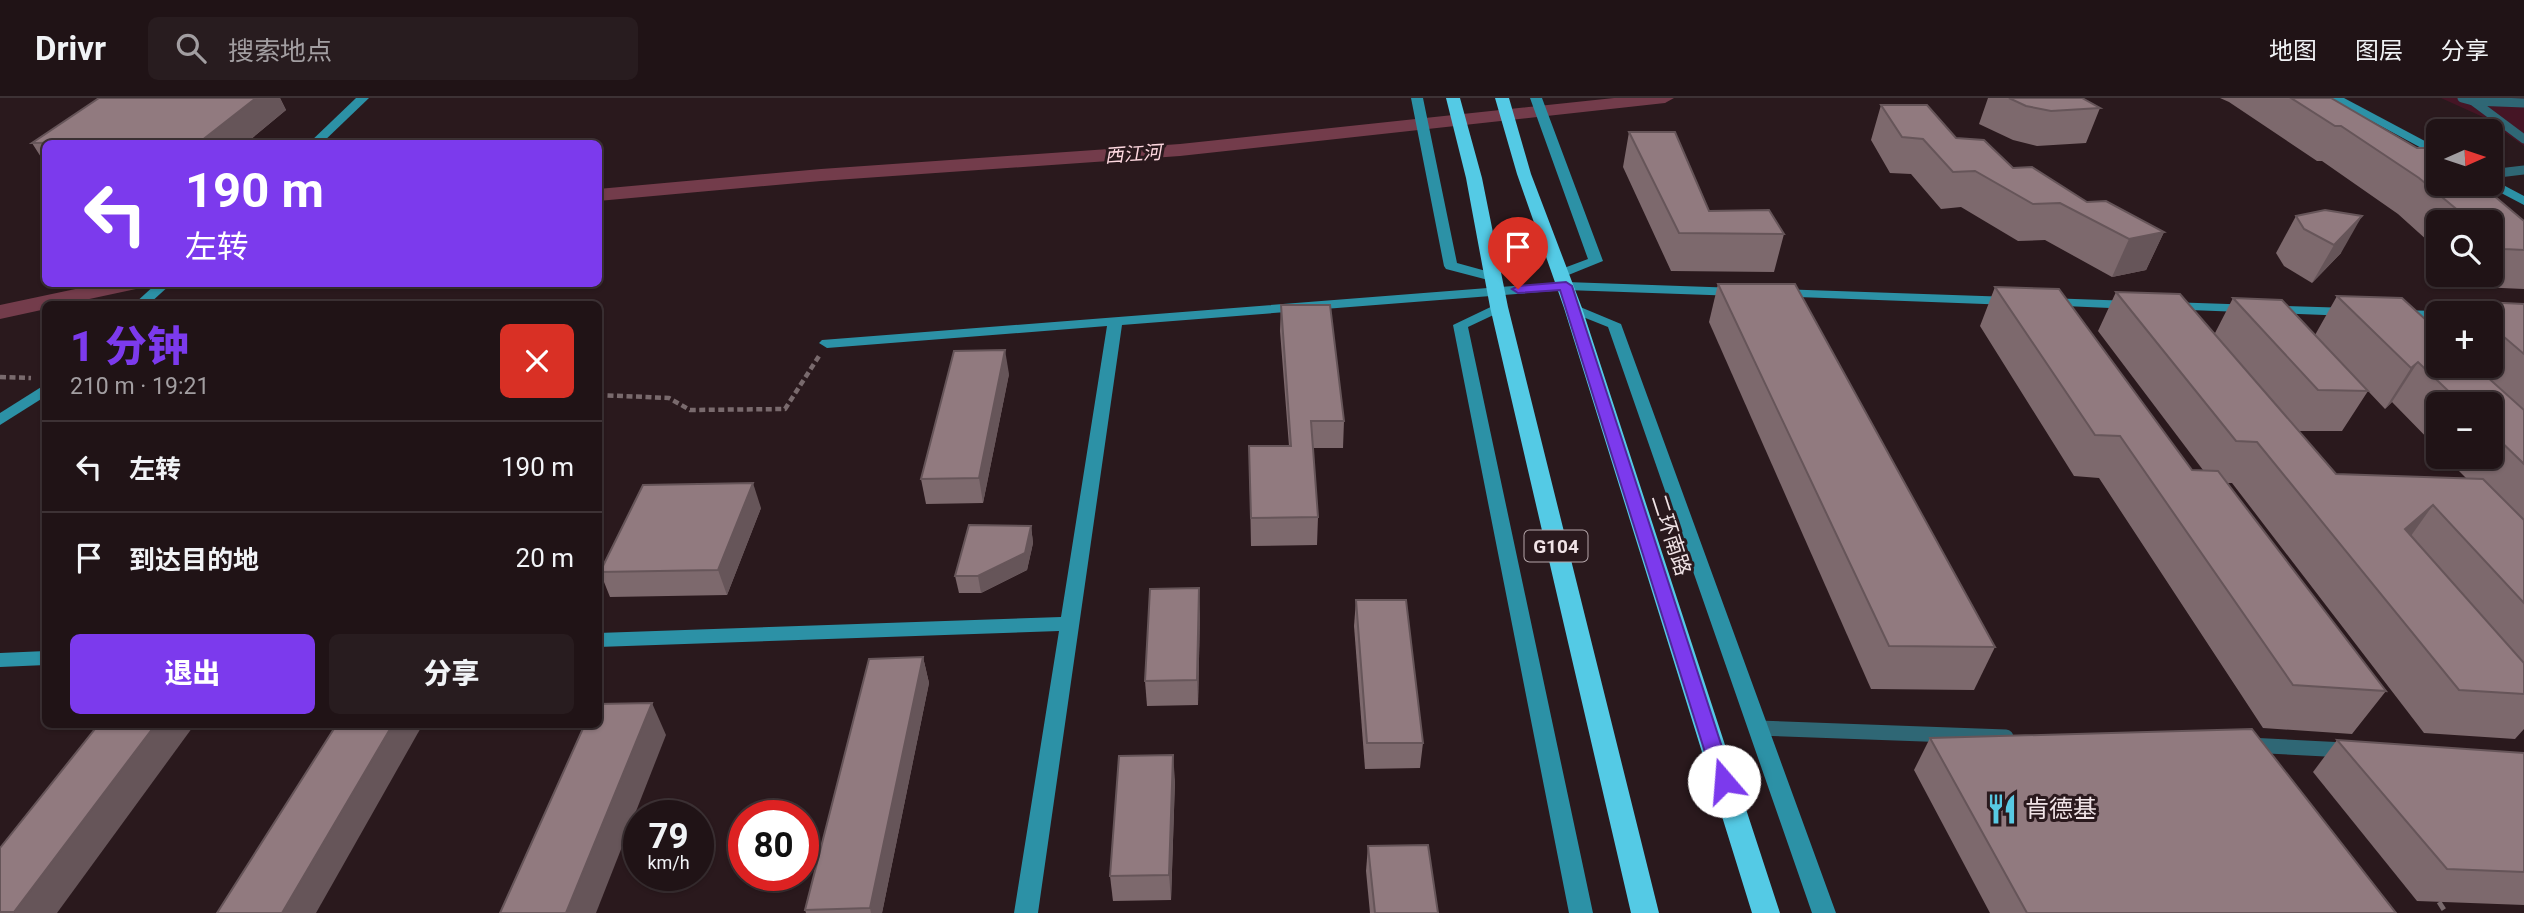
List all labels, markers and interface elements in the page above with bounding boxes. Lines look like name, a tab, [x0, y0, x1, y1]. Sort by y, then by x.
search box	[148, 17, 638, 80]
text: Drivr	[35, 29, 106, 68]
icon: search	[172, 29, 210, 67]
text: 搜索地点	[228, 36, 332, 66]
text: 地图	[2269, 37, 2317, 65]
text: 图层	[2355, 37, 2403, 65]
text: 分享	[2441, 37, 2489, 65]
north arrow	[2426, 119, 2502, 196]
map controls	[2426, 119, 2503, 469]
water label: 西江河	[1104, 140, 1166, 167]
text: 190 m	[185, 162, 324, 219]
icon: left	[70, 168, 161, 259]
button: search	[2426, 210, 2503, 287]
pin	[1488, 217, 1548, 289]
text: 左转	[185, 228, 249, 266]
icon: arrive	[1499, 228, 1537, 266]
button: +	[2426, 301, 2503, 378]
text: 1 分钟	[70, 322, 189, 371]
button: close	[500, 324, 574, 398]
text: 210 m · 19:21	[70, 373, 209, 400]
button: −	[2426, 392, 2503, 469]
icon: left	[70, 448, 108, 486]
text: 190 m	[501, 452, 574, 482]
text: 左转	[129, 454, 181, 484]
street label: 二环南路	[1647, 491, 1695, 579]
road number: G104	[1524, 530, 1588, 561]
icon: arrive	[70, 539, 108, 577]
text: 20 m	[516, 543, 574, 573]
text: 到达目的地	[129, 545, 259, 575]
button: 退出	[70, 634, 315, 714]
button: 分享	[329, 634, 574, 714]
position arrow	[1687, 744, 1761, 818]
restaurant icon: 肯德基	[1985, 792, 2019, 826]
place label: 肯德基	[2025, 795, 2097, 823]
speed limit sign: 80	[728, 800, 819, 891]
text: 79	[648, 816, 689, 857]
text: km/h	[647, 852, 690, 873]

